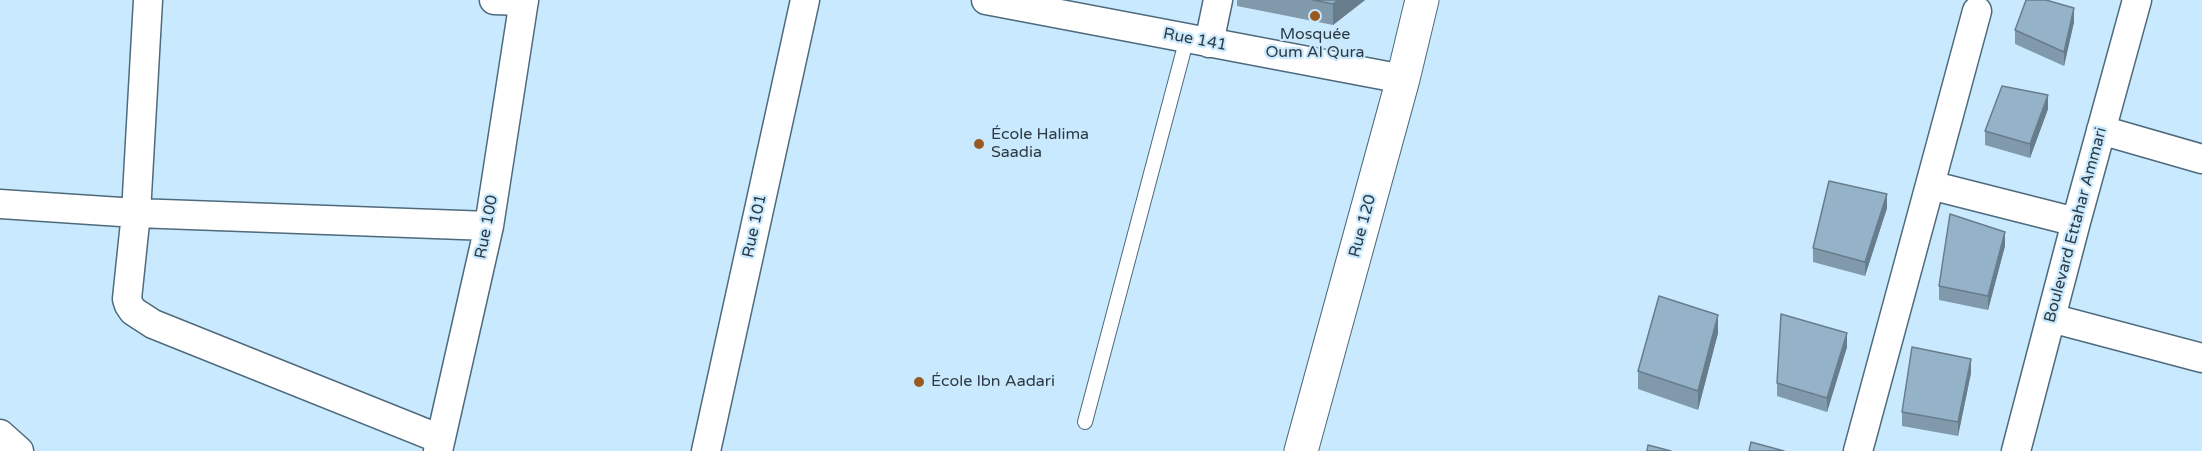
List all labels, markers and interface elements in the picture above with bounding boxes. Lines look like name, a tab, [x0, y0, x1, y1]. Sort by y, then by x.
marker: Mosquée Oum Al Qura	[1308, 9, 1322, 23]
street label: Rue 141	[1162, 24, 1228, 56]
place label: Mosquée Oum Al Qura	[1265, 25, 1365, 63]
place label: École Halima Saadia	[991, 125, 1089, 163]
street label: Boulevard Ettahar Ammari	[2041, 125, 2111, 325]
marker: École Halima Saadia	[972, 137, 986, 151]
street label: Rue 101	[739, 192, 771, 260]
street label: Rue 120	[1345, 192, 1381, 260]
street label: Rue 100	[471, 194, 503, 260]
place label: École Ibn Aadari	[931, 372, 1055, 392]
marker: École Ibn Aadari	[912, 375, 926, 389]

